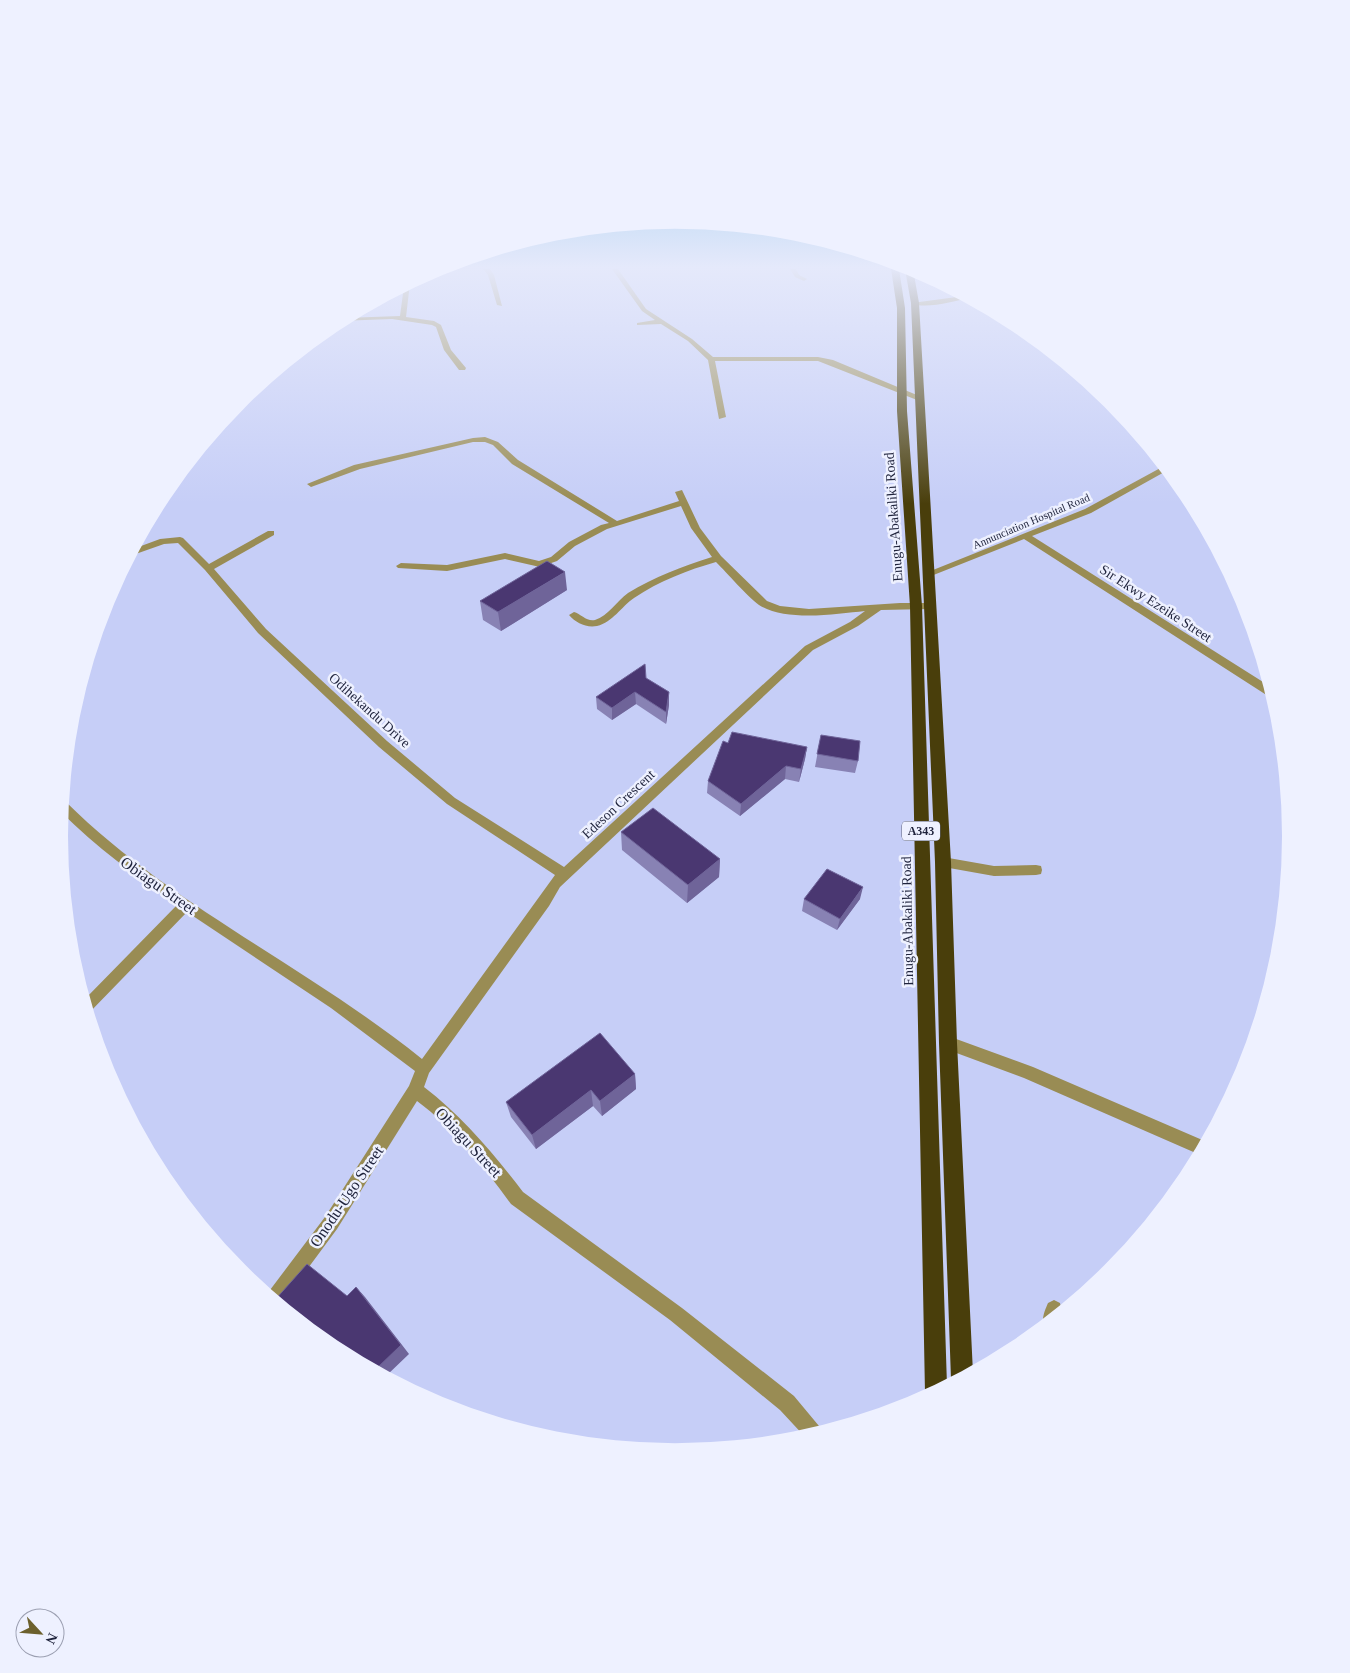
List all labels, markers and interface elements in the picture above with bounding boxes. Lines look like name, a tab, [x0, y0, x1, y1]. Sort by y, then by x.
street label: Enugu-Abakaliki Road	[882, 452, 905, 582]
street label: Annunciation Hospital Road	[971, 491, 1092, 551]
street label: Sir Ekwy Ezeike Street	[1097, 562, 1215, 645]
street label: Odihekandu Drive	[326, 670, 413, 751]
street label: Edeson Crescent	[579, 767, 658, 842]
road number: A343	[902, 821, 940, 840]
street label: Obiagu Street	[117, 853, 200, 919]
street label: Enugu-Abakaliki Road	[899, 856, 916, 986]
street label: Obiagu Street	[432, 1104, 505, 1182]
street label: Onodu-Ugo Street	[306, 1142, 388, 1250]
north arrow	[15, 1608, 65, 1658]
text: N	[42, 1631, 60, 1646]

